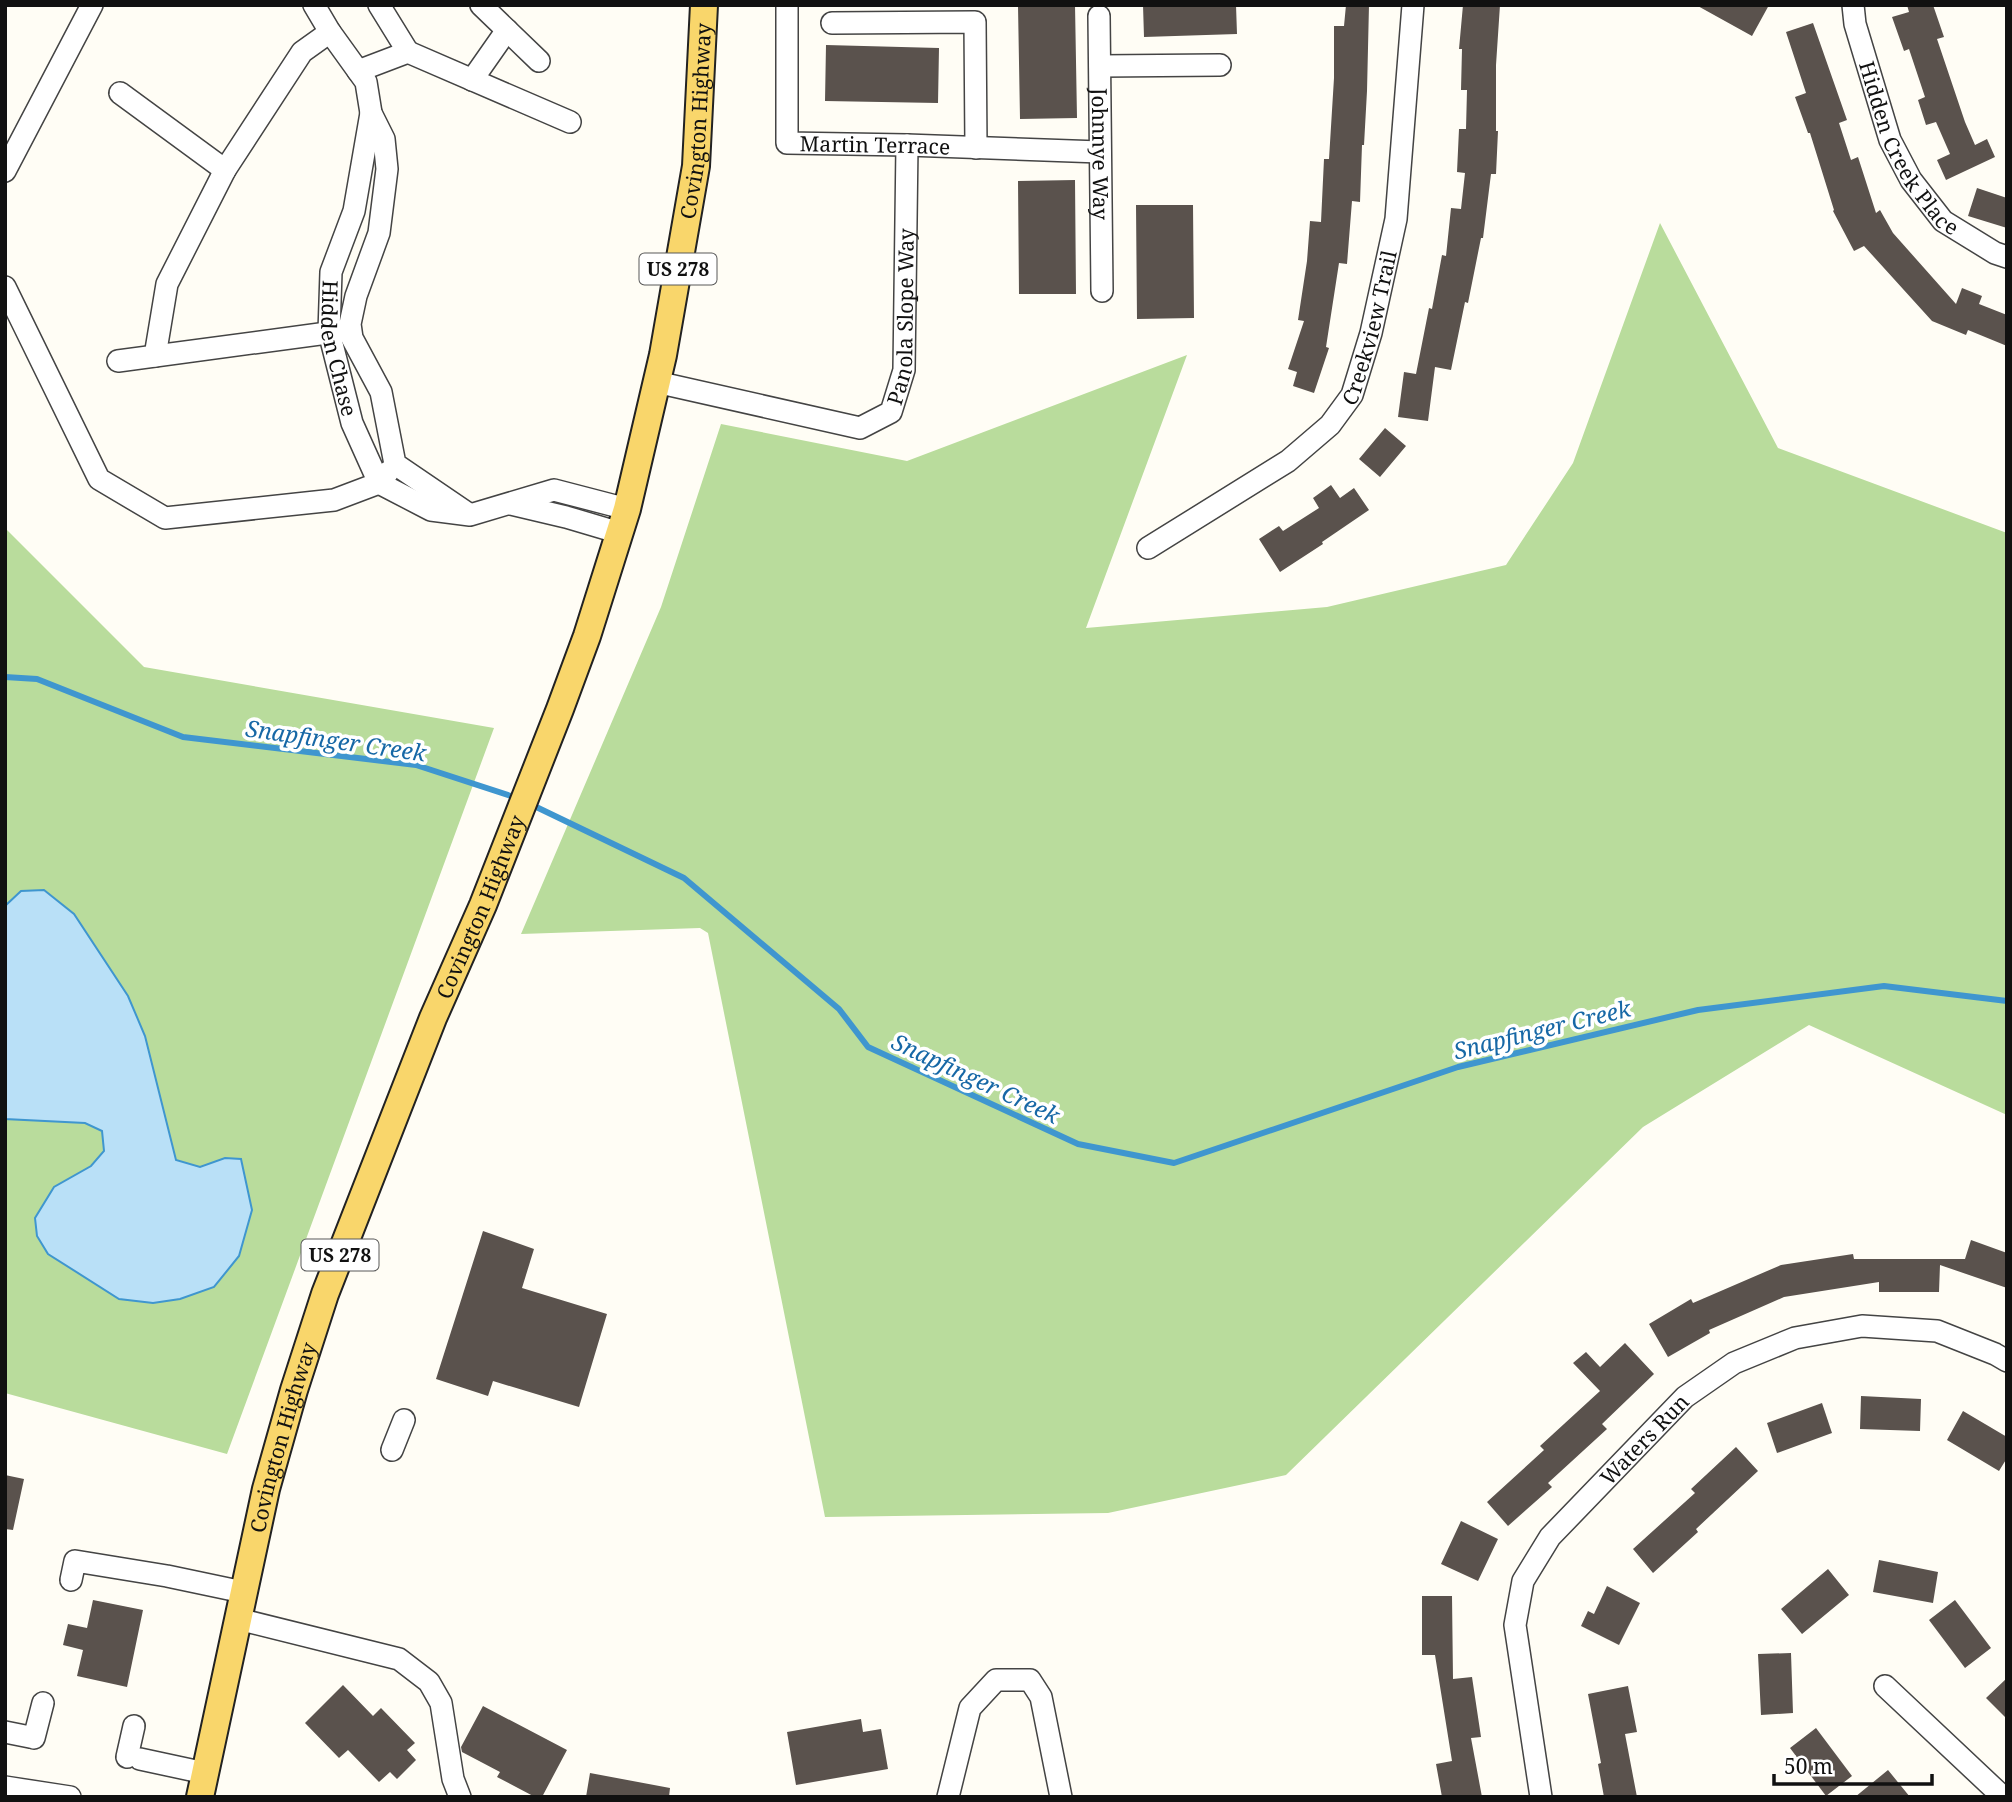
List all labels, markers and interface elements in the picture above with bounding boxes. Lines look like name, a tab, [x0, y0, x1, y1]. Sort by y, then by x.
street label: Covington Highway	[673, 22, 717, 221]
street label: Hidden Creek Place	[1853, 58, 1964, 241]
street label: Johnnye Way	[1086, 87, 1115, 220]
street label: Martin Terrace	[800, 129, 951, 161]
street label: Panola Slope Way	[880, 228, 920, 408]
street label: Creekview Trail	[1335, 247, 1403, 411]
road number: US 278	[640, 254, 716, 284]
street label: Hidden Chase	[315, 280, 364, 419]
water label: Snapfinger Creek	[244, 712, 429, 769]
street label: Covington Highway	[429, 811, 531, 1003]
water label: Snapfinger Creek	[1450, 991, 1635, 1067]
water label: Snapfinger Creek	[887, 1025, 1066, 1131]
road number: US 278	[302, 1240, 378, 1270]
street label: Covington Highway	[243, 1338, 323, 1535]
street label: Waters Run	[1594, 1388, 1695, 1491]
scale bar	[1774, 1742, 1932, 1786]
text: 50 m	[1784, 1752, 1833, 1780]

